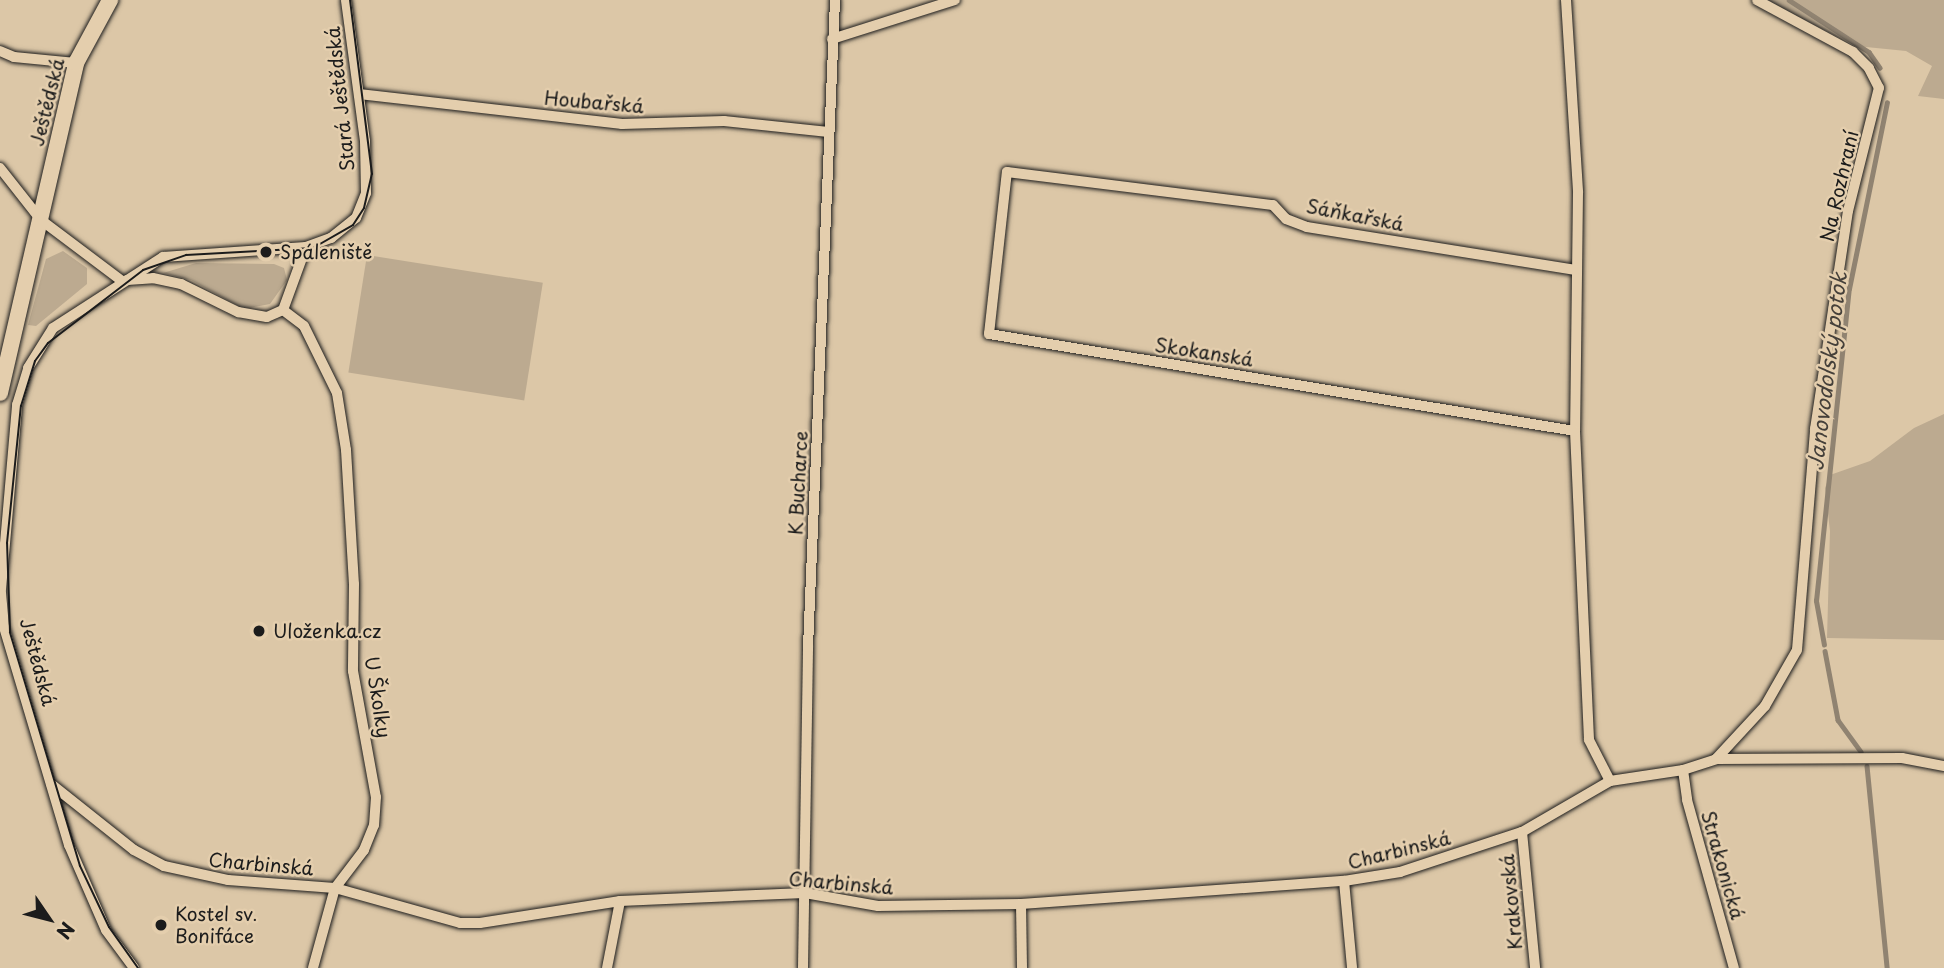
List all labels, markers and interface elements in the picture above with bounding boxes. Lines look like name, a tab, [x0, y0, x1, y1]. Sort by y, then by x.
street label: Stará Ještědská	[321, 25, 359, 173]
street label: Ještědská	[25, 56, 69, 148]
street label: Houbařská	[543, 86, 645, 118]
street label: Na Rozhraní	[1815, 128, 1863, 244]
street label: Sáňkařská	[1304, 194, 1406, 236]
place label: Spáleniště	[280, 241, 372, 263]
marker: Spáleniště	[258, 244, 274, 260]
water label: Janovodolský potok	[1801, 270, 1851, 472]
street label: Skokanská	[1153, 333, 1255, 371]
street label: K Bucharce	[784, 430, 812, 536]
street label: Ještědská	[15, 616, 61, 708]
place label: Uloženka.cz	[273, 620, 381, 642]
marker: Uloženka.cz	[251, 623, 267, 639]
street label: U Školky	[360, 654, 396, 740]
street label: Strakonická	[1697, 808, 1749, 922]
street label: Charbinská	[1345, 826, 1453, 874]
street label: Charbinská	[208, 848, 314, 880]
street label: Krakovská	[1495, 853, 1527, 951]
street label: Charbinská	[788, 867, 894, 899]
north arrow	[14, 884, 84, 954]
place label: Kostel sv. Bonifáce	[175, 903, 258, 947]
text: N	[50, 917, 82, 945]
marker: Kostel sv. Bonifáce	[153, 917, 169, 933]

